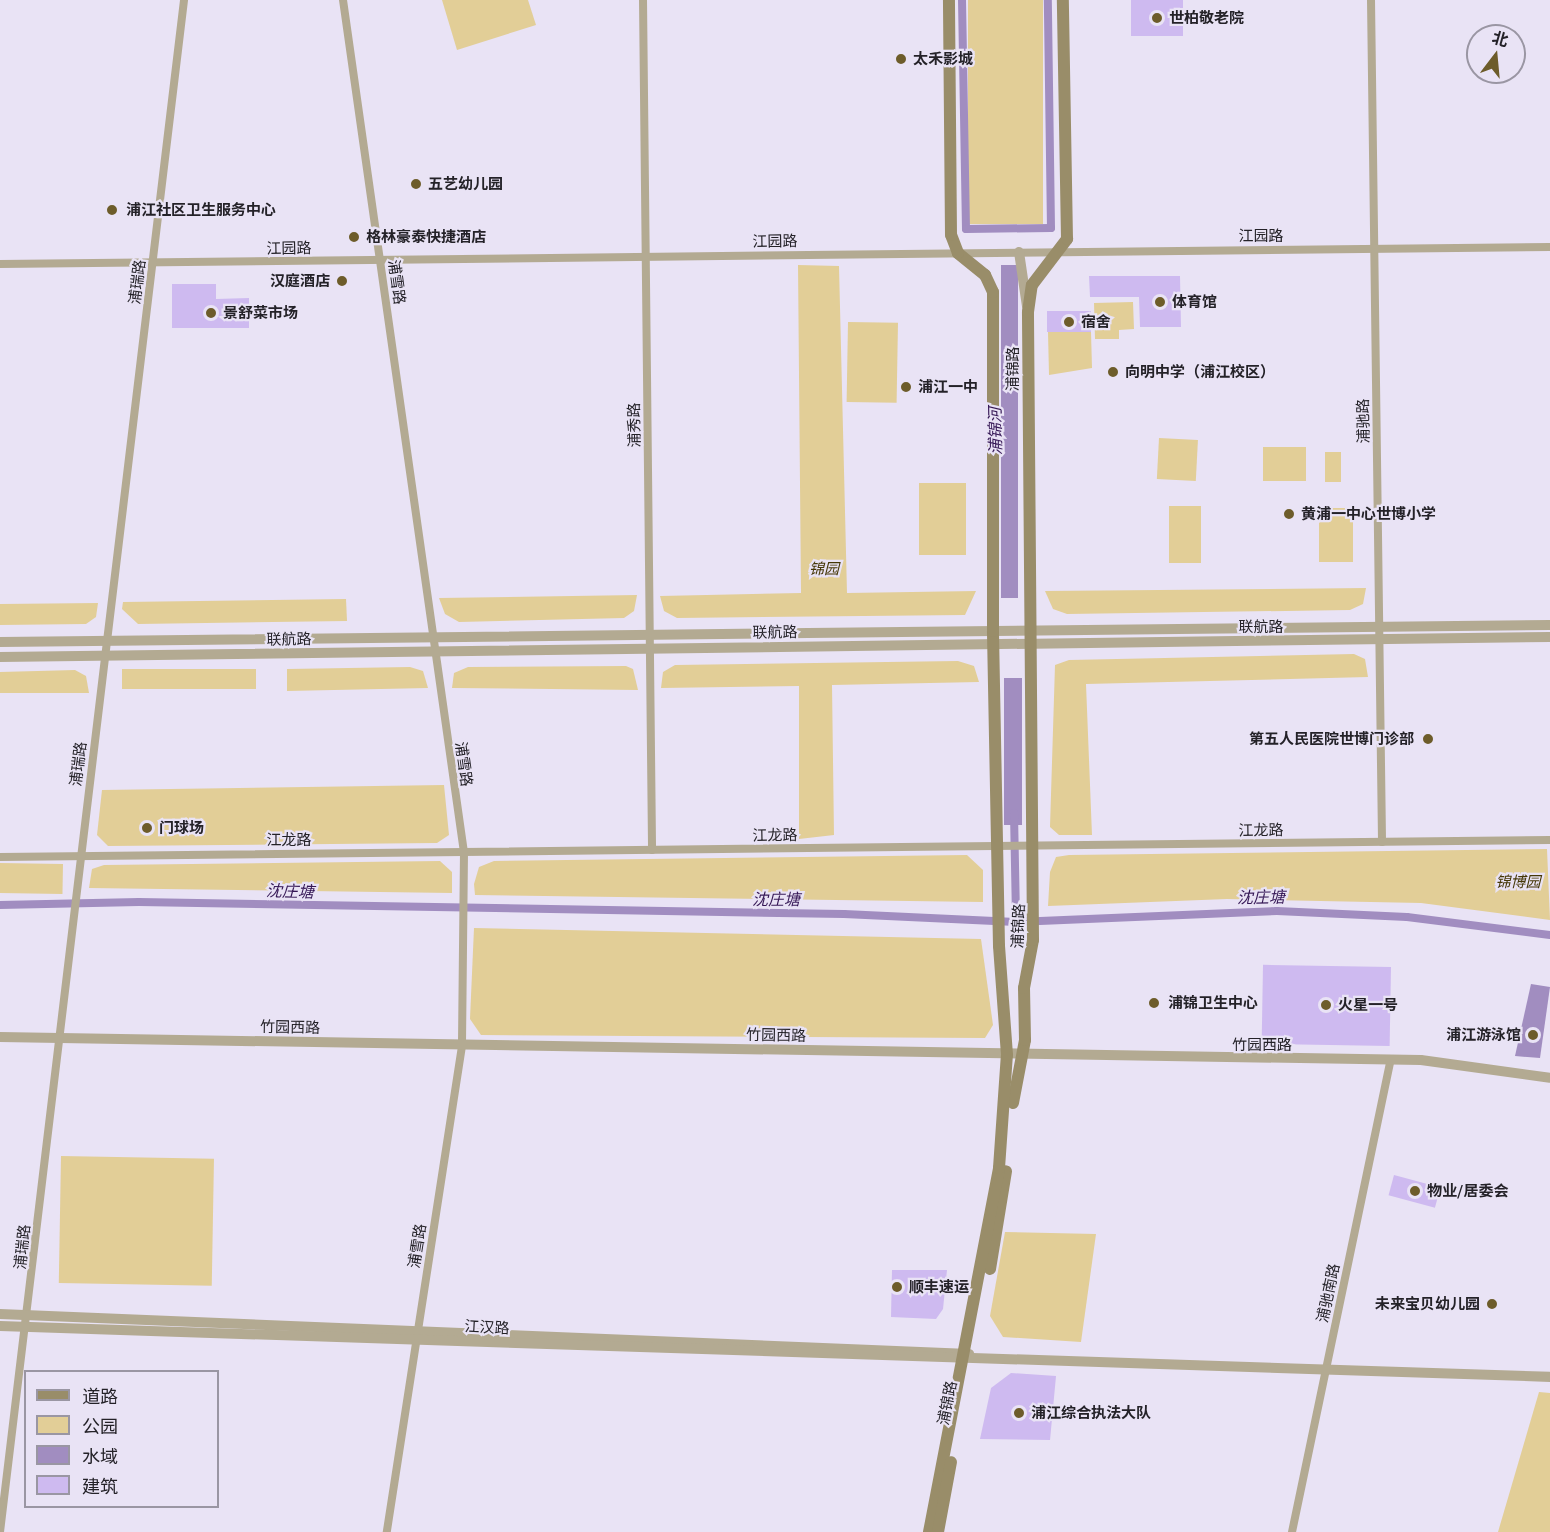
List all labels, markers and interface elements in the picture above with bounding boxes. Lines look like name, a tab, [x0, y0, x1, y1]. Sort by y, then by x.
place label: 世柏敬老院	[1169, 9, 1244, 27]
marker: 世柏敬老院	[1150, 11, 1164, 25]
north arrow	[1466, 24, 1526, 84]
text: 北	[1490, 27, 1511, 50]
place label: 太禾影城	[913, 50, 973, 68]
marker: 太禾影城	[894, 52, 908, 66]
place label: 五艺幼儿园	[428, 175, 503, 193]
marker: 五艺幼儿园	[409, 177, 423, 191]
marker: 浦江社区卫生服务中心	[103, 201, 121, 219]
place label: 浦江社区卫生服务中心	[126, 201, 276, 219]
street label: 江园路	[1239, 227, 1283, 245]
place label: 格林豪泰快捷酒店	[366, 228, 486, 246]
marker: 格林豪泰快捷酒店	[347, 230, 361, 244]
street label: 江园路	[752, 232, 798, 250]
street label: 江园路	[266, 239, 312, 257]
street label: 浦雪路	[385, 258, 409, 306]
street label: 浦瑞路	[125, 259, 149, 305]
place label: 汉庭酒店	[270, 272, 330, 290]
marker: 汉庭酒店	[335, 274, 349, 288]
place label: 体育馆	[1172, 293, 1217, 311]
marker: 体育馆	[1153, 295, 1167, 309]
place label: 景舒菜市场	[223, 304, 298, 322]
marker: 景舒菜市场	[204, 306, 218, 320]
place label: 宿舍	[1081, 313, 1111, 331]
marker: 宿舍	[1062, 315, 1076, 329]
street label: 浦锦路	[1004, 347, 1022, 391]
place label: 向明中学（浦江校区）	[1125, 363, 1275, 381]
marker: 向明中学（浦江校区）	[1106, 365, 1120, 379]
place label: 浦江一中	[918, 378, 978, 396]
marker: 浦江一中	[899, 380, 913, 394]
street label: 浦驰路	[1354, 398, 1372, 444]
street label: 浦秀路	[625, 402, 643, 448]
water label: 浦锦河	[985, 407, 1005, 455]
place label: 黄浦一中心世博小学	[1301, 505, 1436, 523]
marker: 黄浦一中心世博小学	[1282, 507, 1296, 521]
park label: 锦园	[809, 560, 839, 578]
street label: 联航路	[1239, 618, 1283, 636]
street label: 联航路	[752, 623, 798, 641]
street label: 联航路	[266, 630, 312, 648]
place label: 第五人民医院世博门诊部	[1249, 730, 1414, 748]
marker: 第五人民医院世博门诊部	[1419, 730, 1437, 748]
street label: 浦雪路	[452, 740, 476, 788]
street label: 浦瑞路	[66, 741, 90, 787]
place label: 门球场	[159, 819, 204, 837]
marker: 门球场	[140, 821, 154, 835]
street label: 江龙路	[1238, 821, 1284, 839]
street label: 江龙路	[752, 826, 798, 844]
street label: 江龙路	[267, 831, 311, 849]
park label: 锦博园	[1496, 873, 1540, 891]
water label: 沈庄塘	[266, 881, 314, 901]
water label: 沈庄塘	[1237, 887, 1285, 907]
water label: 沈庄塘	[752, 889, 800, 909]
street label: 浦锦路	[1008, 903, 1028, 949]
marker: 浦锦卫生中心	[1145, 994, 1163, 1012]
place label: 浦锦卫生中心	[1168, 994, 1258, 1012]
place label: 火星一号	[1338, 996, 1398, 1014]
marker: 火星一号	[1319, 998, 1333, 1012]
street label: 竹园西路	[260, 1017, 320, 1037]
street label: 竹园西路	[746, 1025, 806, 1045]
place label: 浦江游泳馆	[1446, 1026, 1521, 1044]
marker: 浦江游泳馆	[1526, 1028, 1540, 1042]
street label: 竹园西路	[1232, 1036, 1292, 1054]
place label: 物业/居委会	[1427, 1182, 1508, 1200]
marker: 物业/居委会	[1408, 1184, 1422, 1198]
street label: 浦雪路	[405, 1222, 429, 1270]
street label: 浦瑞路	[11, 1224, 33, 1270]
street label: 浦驰南路	[1313, 1262, 1343, 1324]
place label: 顺丰速运	[909, 1278, 969, 1296]
marker: 顺丰速运	[890, 1280, 904, 1294]
place label: 未来宝贝幼儿园	[1375, 1295, 1480, 1313]
marker: 未来宝贝幼儿园	[1485, 1297, 1499, 1311]
street label: 江汉路	[464, 1317, 510, 1337]
legend	[24, 1370, 219, 1508]
street label: 浦锦路	[934, 1379, 960, 1427]
text: 道路	[82, 1385, 118, 1408]
place label: 浦江综合执法大队	[1031, 1404, 1151, 1422]
marker: 浦江综合执法大队	[1012, 1406, 1026, 1420]
text: 公园	[82, 1415, 118, 1438]
text: 水域	[82, 1445, 118, 1468]
text: 建筑	[82, 1475, 118, 1498]

